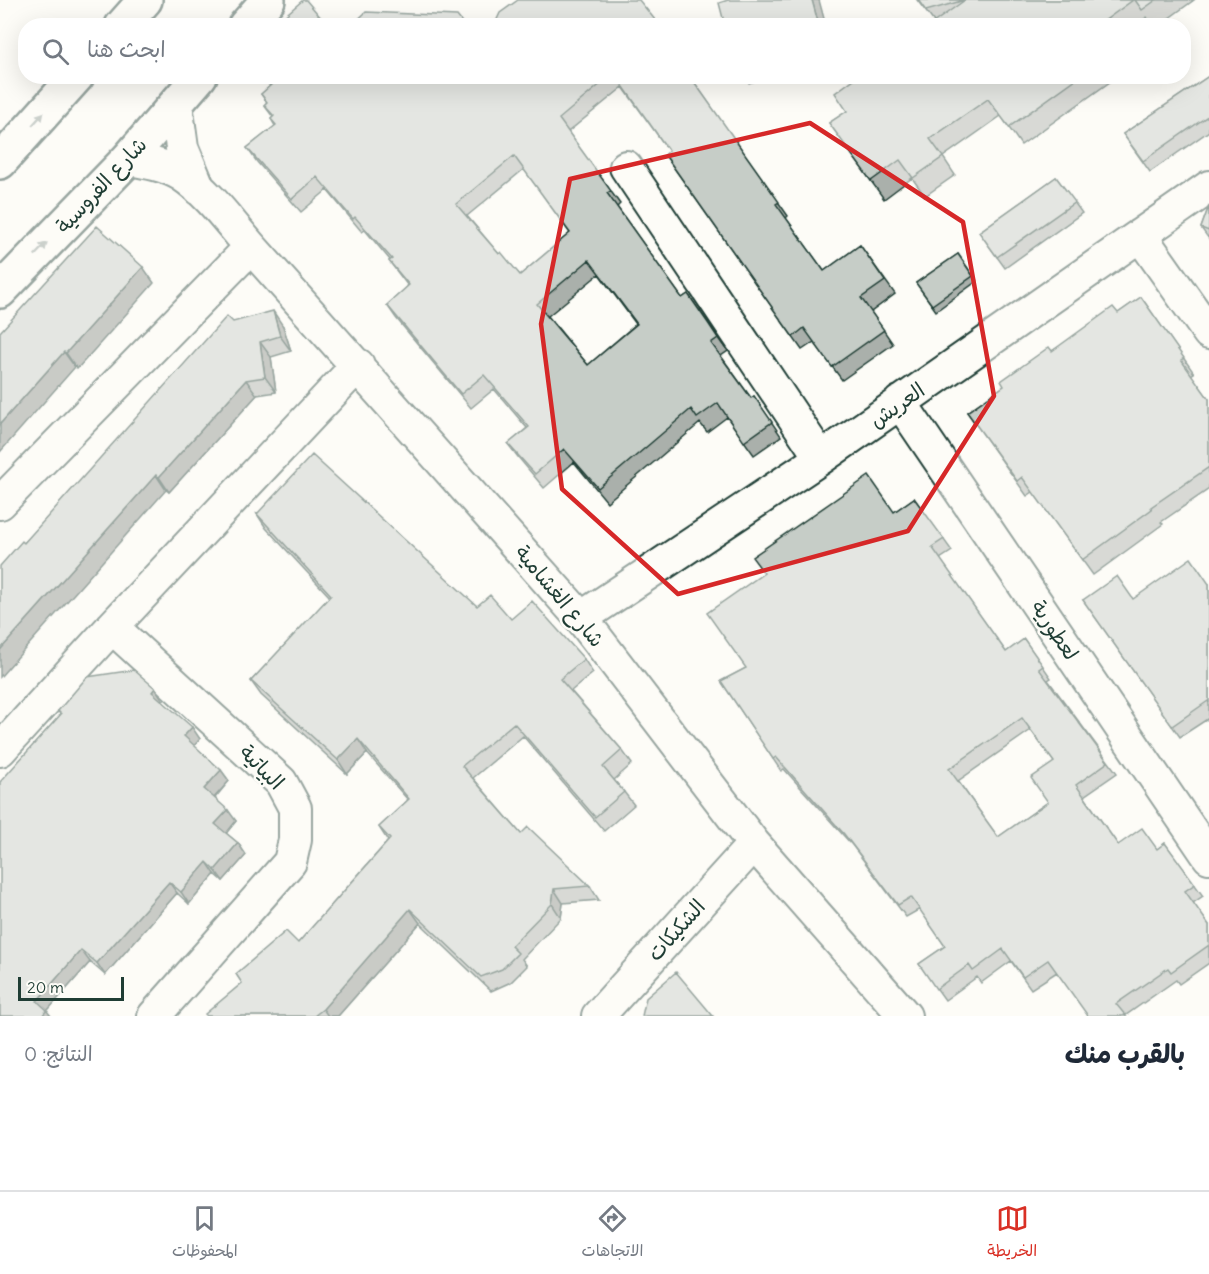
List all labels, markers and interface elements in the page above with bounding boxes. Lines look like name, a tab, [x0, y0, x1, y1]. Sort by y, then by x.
search box	[18, 18, 1191, 84]
icon: search	[39, 35, 72, 68]
text: ابحث هنا	[87, 35, 166, 63]
one-way arrow	[31, 112, 45, 127]
street label: شارع الفروسية	[50, 131, 154, 240]
one-way arrow	[33, 242, 47, 256]
street label: العريش	[864, 376, 930, 434]
street label: شارع الغشامية	[508, 539, 611, 654]
street label: لعطورية	[1024, 595, 1085, 666]
street label: البياتية	[234, 739, 290, 795]
street label: الشكيكات	[641, 893, 711, 967]
scale bar	[18, 974, 124, 1002]
text: 20 m	[27, 977, 64, 997]
text: بالقرب منك	[1065, 1037, 1185, 1070]
text: النتائج: 0	[24, 1041, 93, 1066]
tab: المحفوظات	[172, 1202, 238, 1265]
tab: الاتجاهات	[582, 1202, 643, 1265]
tab: الخريطة	[987, 1202, 1037, 1265]

